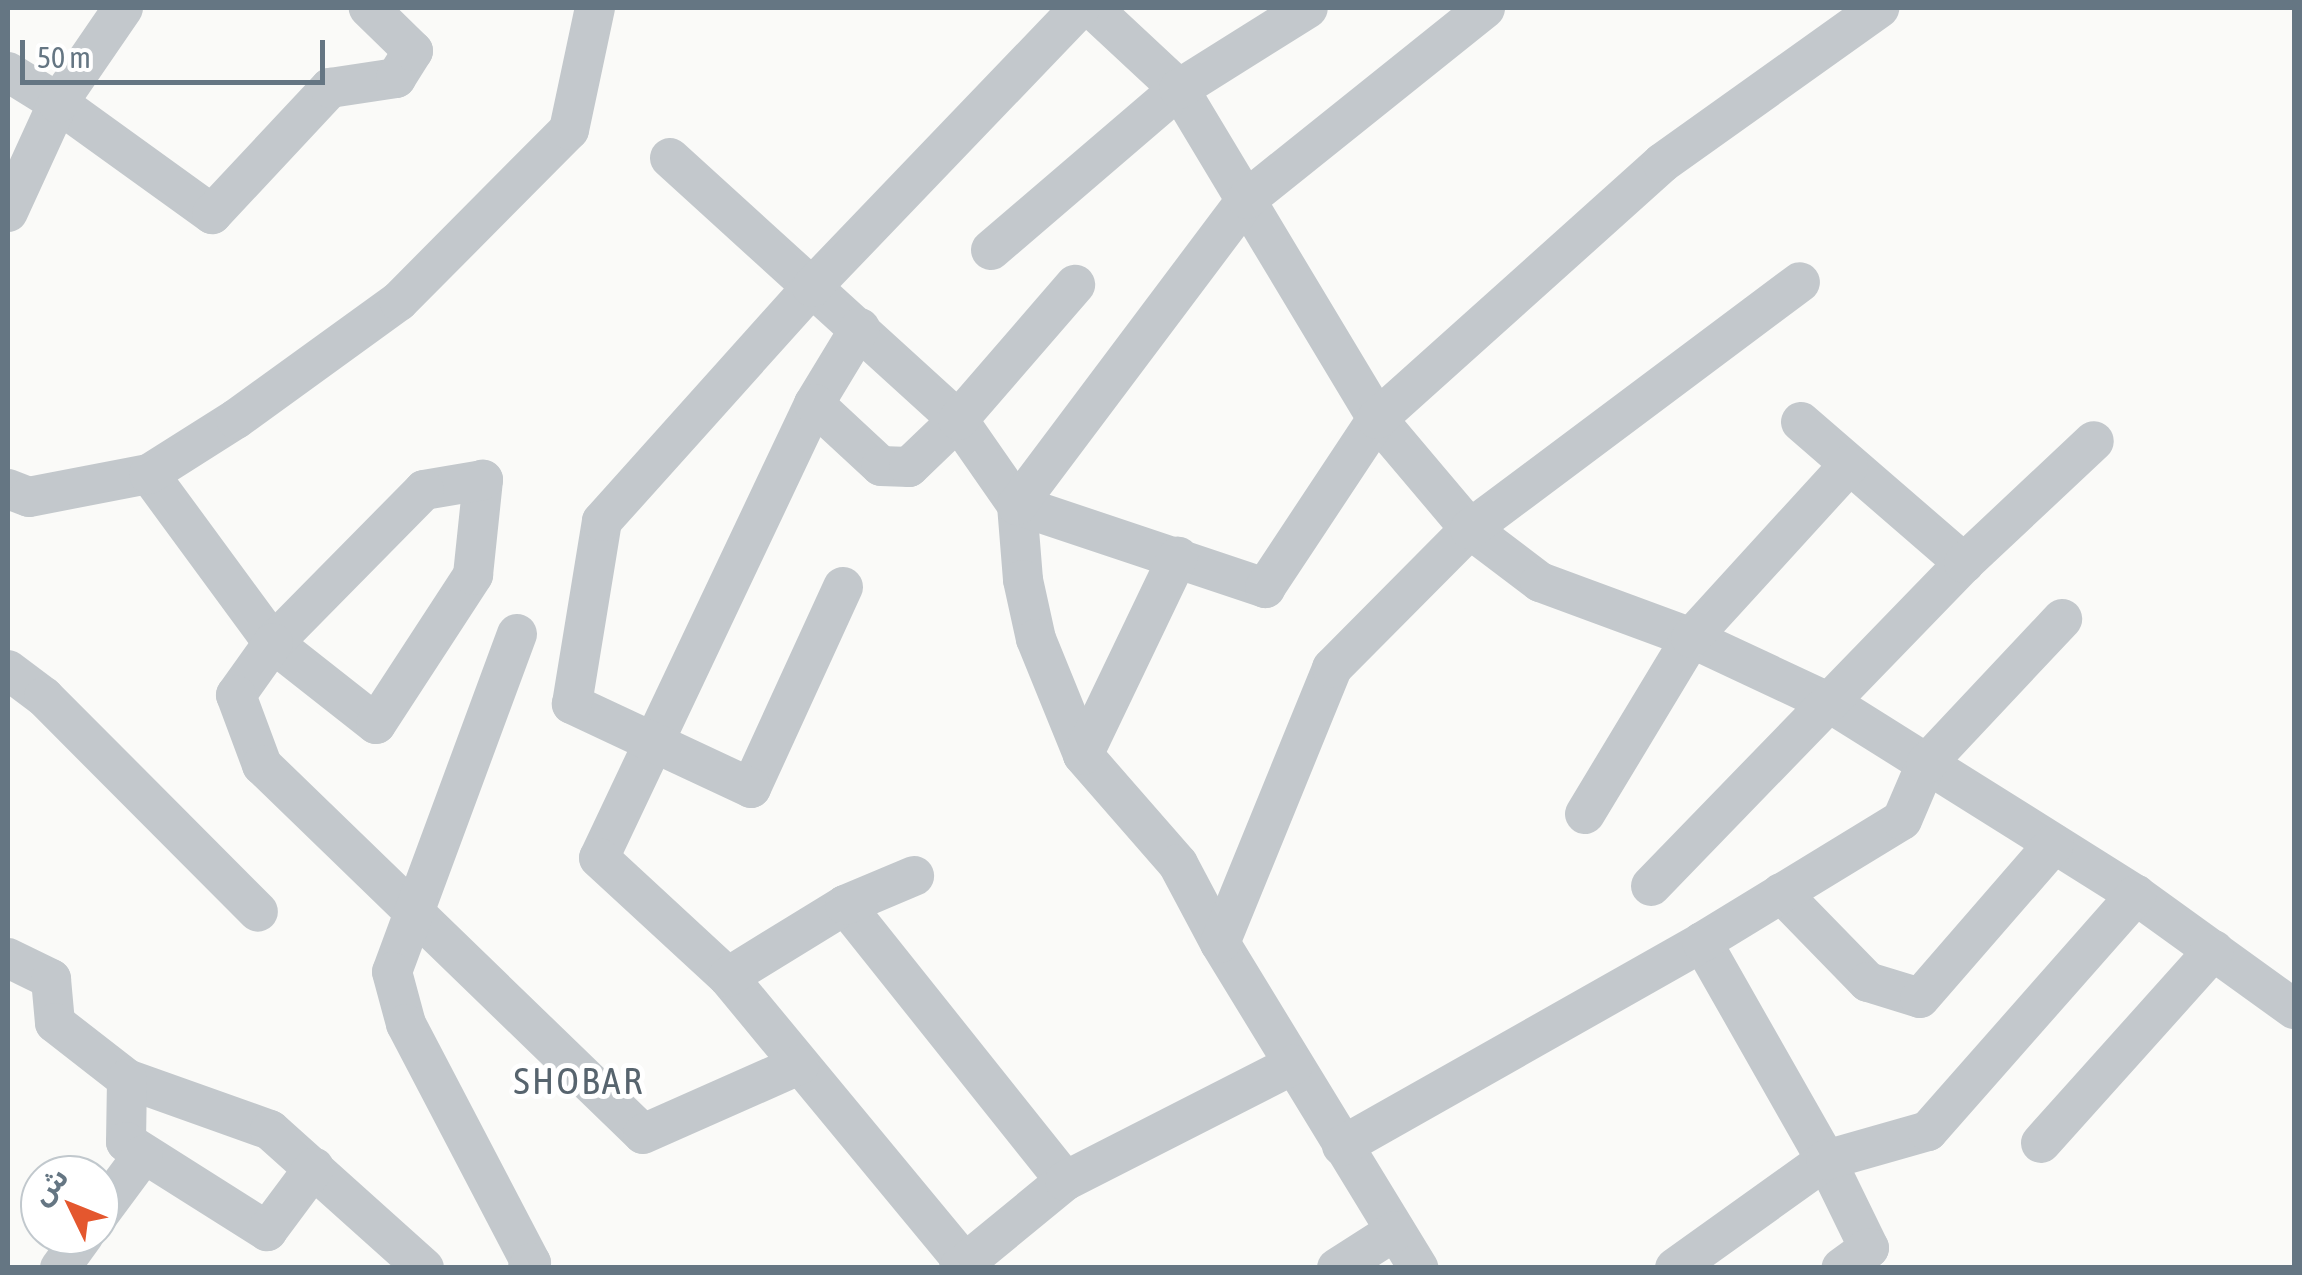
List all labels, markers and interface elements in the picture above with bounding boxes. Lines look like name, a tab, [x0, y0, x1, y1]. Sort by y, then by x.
scale bar	[25, 20, 330, 82]
text: 50 m	[37, 40, 91, 74]
district label: SHOBAR	[514, 1058, 644, 1104]
north arrow	[20, 1155, 120, 1255]
text: ش	[25, 1161, 74, 1211]

